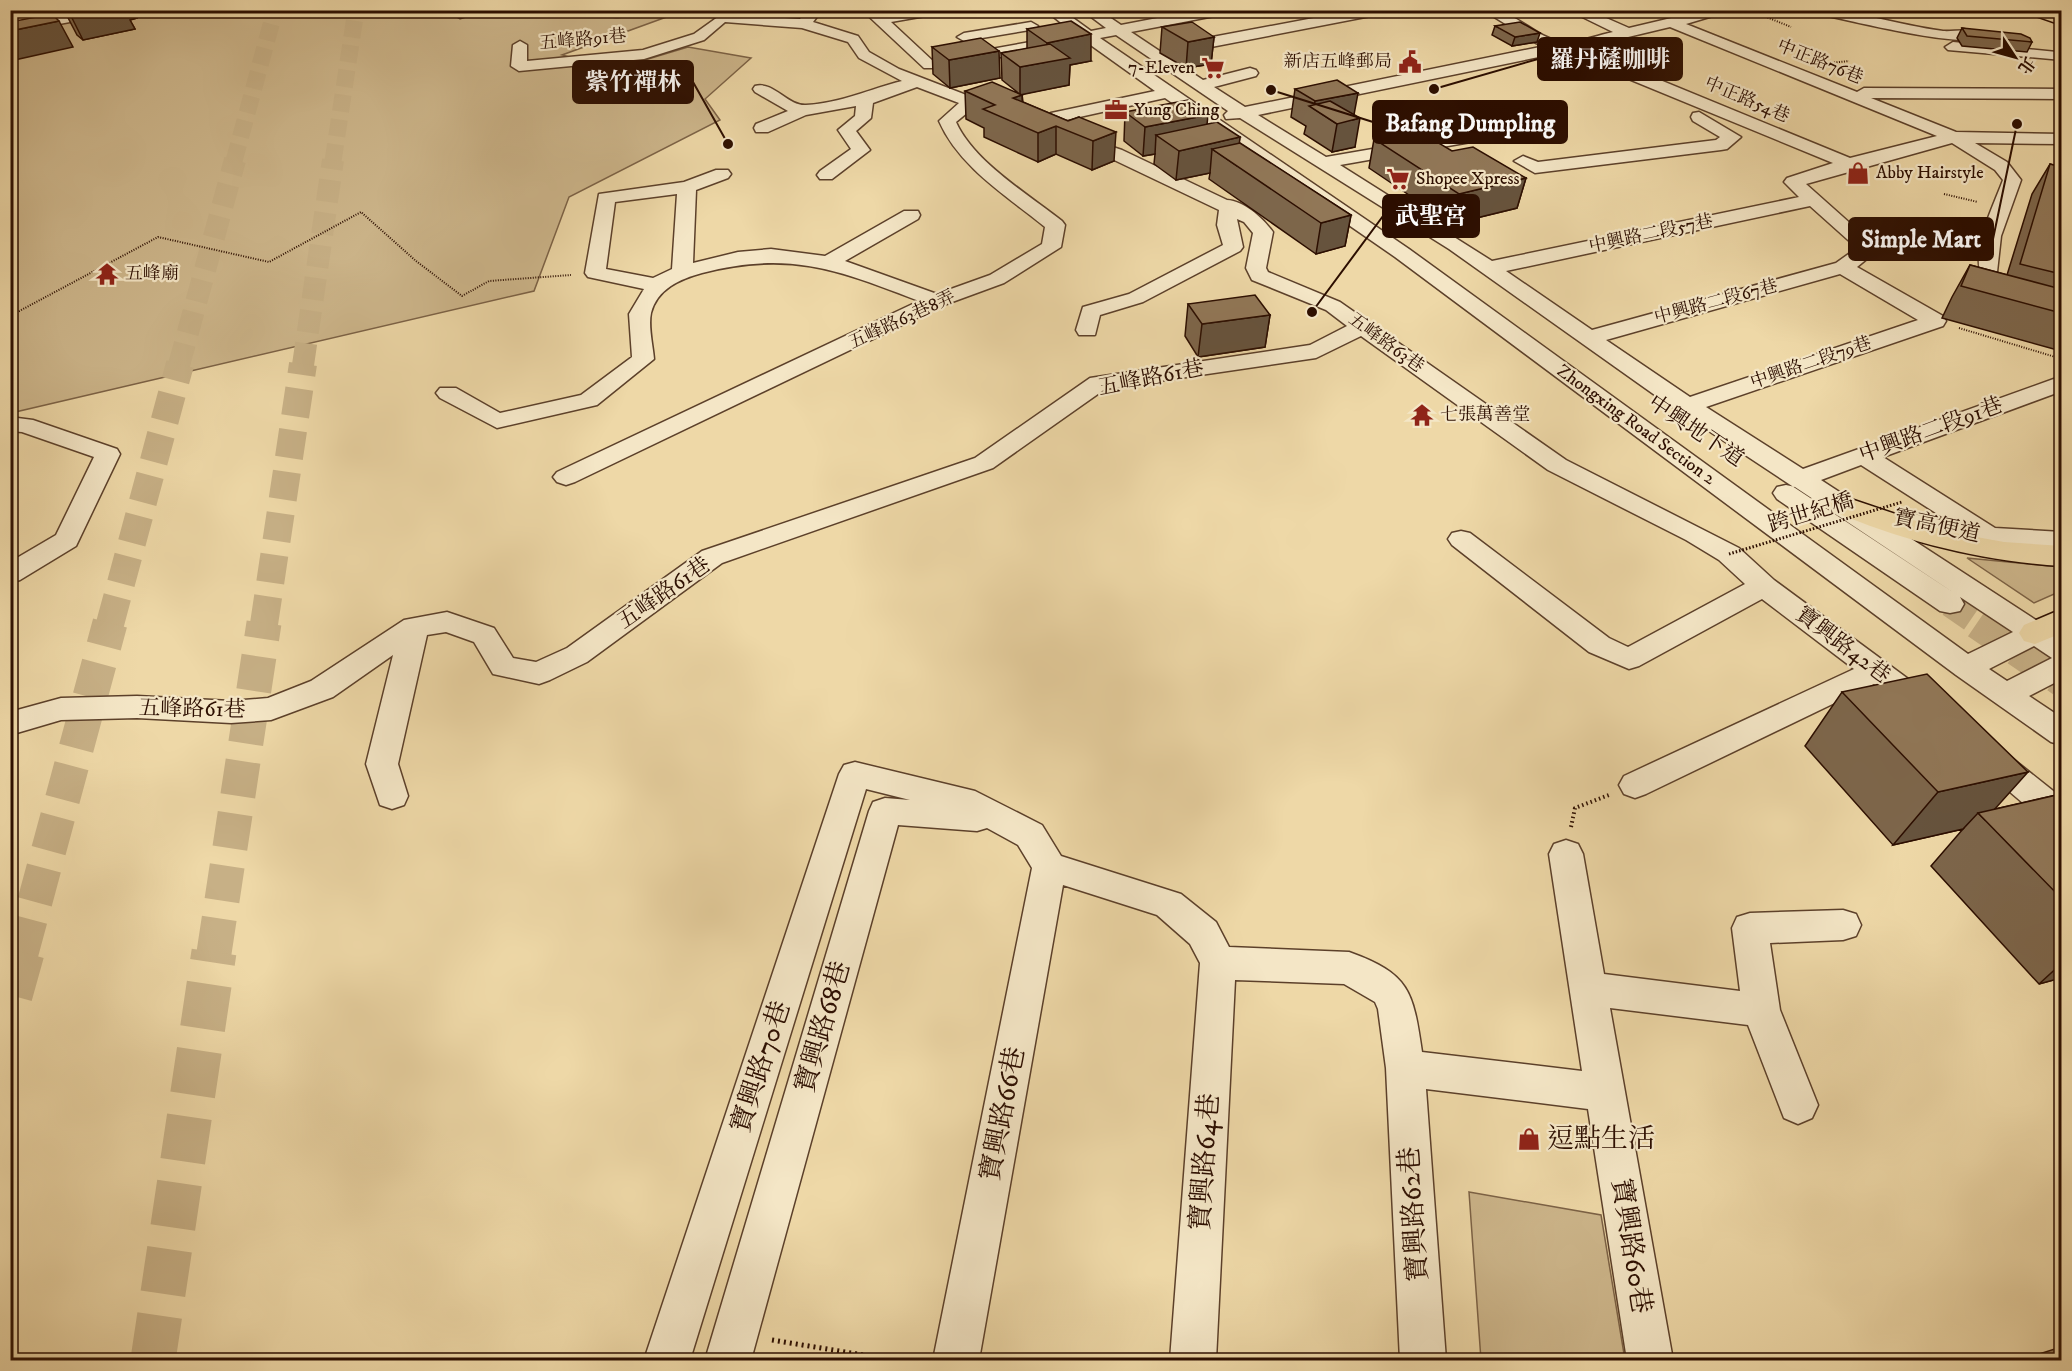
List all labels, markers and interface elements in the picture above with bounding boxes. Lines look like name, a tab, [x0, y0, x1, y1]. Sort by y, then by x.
street label: 五峰路91巷	[538, 25, 628, 55]
north arrow	[1985, 27, 2045, 87]
street label: 中正路76巷	[1774, 35, 1866, 89]
callout: 羅丹薩咖啡	[1538, 38, 1682, 80]
text: 羅丹薩咖啡	[1550, 45, 1670, 75]
public building icon: 新店五峰郵局	[1397, 49, 1423, 75]
place label: 新店五峰郵局	[1284, 51, 1392, 73]
text: 北	[2014, 53, 2039, 78]
supermarket icon: 7-Eleven	[1200, 55, 1226, 81]
place label: 7-Eleven	[1128, 57, 1196, 79]
callout: 紫竹禪林	[573, 61, 693, 103]
text: 紫竹禪林	[585, 68, 681, 98]
street label: 中正路54巷	[1701, 72, 1793, 128]
office icon: Yung Ching	[1103, 97, 1129, 123]
place label: Yung Ching	[1134, 99, 1219, 121]
callout: Bafang Dumpling	[1373, 101, 1567, 143]
text: Bafang Dumpling	[1385, 109, 1556, 139]
shop icon: Abby Hairstyle	[1845, 160, 1871, 186]
place label: Abby Hairstyle	[1876, 162, 1984, 184]
supermarket icon: Shopee Xpress	[1385, 166, 1411, 192]
place label: Shopee Xpress	[1416, 168, 1520, 190]
callout: 武聖宮	[1383, 195, 1479, 237]
text: 武聖宮	[1395, 202, 1467, 232]
street label: 中興路二段57巷	[1587, 210, 1715, 258]
callout: Simple Mart	[1849, 218, 1993, 260]
text: Simple Mart	[1861, 225, 1981, 255]
temple icon: 五峰廟	[94, 261, 120, 287]
place label: 五峰廟	[125, 263, 179, 285]
street label: 中興路二段67巷	[1652, 275, 1780, 329]
street label: 五峰路63巷8弄	[845, 286, 959, 354]
street label: 五峰路63巷	[1344, 308, 1428, 378]
street label: 中興路二段79巷	[1748, 332, 1874, 394]
street label: 五峰路61巷	[1096, 354, 1206, 402]
street label: Zhongxing Road Section 2	[1553, 360, 1720, 490]
street label: 中興地下道	[1643, 389, 1749, 473]
street label: 中興路二段91巷	[1855, 391, 2007, 469]
temple icon: 七張萬善堂	[1409, 402, 1435, 428]
place label: 七張萬善堂	[1440, 404, 1530, 426]
street label: 跨世紀橋	[1765, 487, 1857, 539]
street label: 寶高便道	[1891, 504, 1983, 548]
street label: 五峰路61巷	[612, 551, 716, 635]
street label: 寶興路42巷	[1790, 601, 1896, 689]
street label: 五峰路61巷	[138, 695, 246, 723]
street label: 寶興路68巷	[788, 957, 858, 1097]
street label: 寶興路70巷	[724, 997, 798, 1137]
street label: 寶興路66巷	[973, 1044, 1033, 1184]
street label: 寶興路64巷	[1183, 1092, 1227, 1232]
place label: 逗點生活	[1547, 1122, 1655, 1156]
shop icon: 逗點生活	[1516, 1126, 1542, 1152]
street label: 寶興路62巷	[1392, 1145, 1436, 1283]
street label: 寶興路60巷	[1604, 1176, 1658, 1316]

